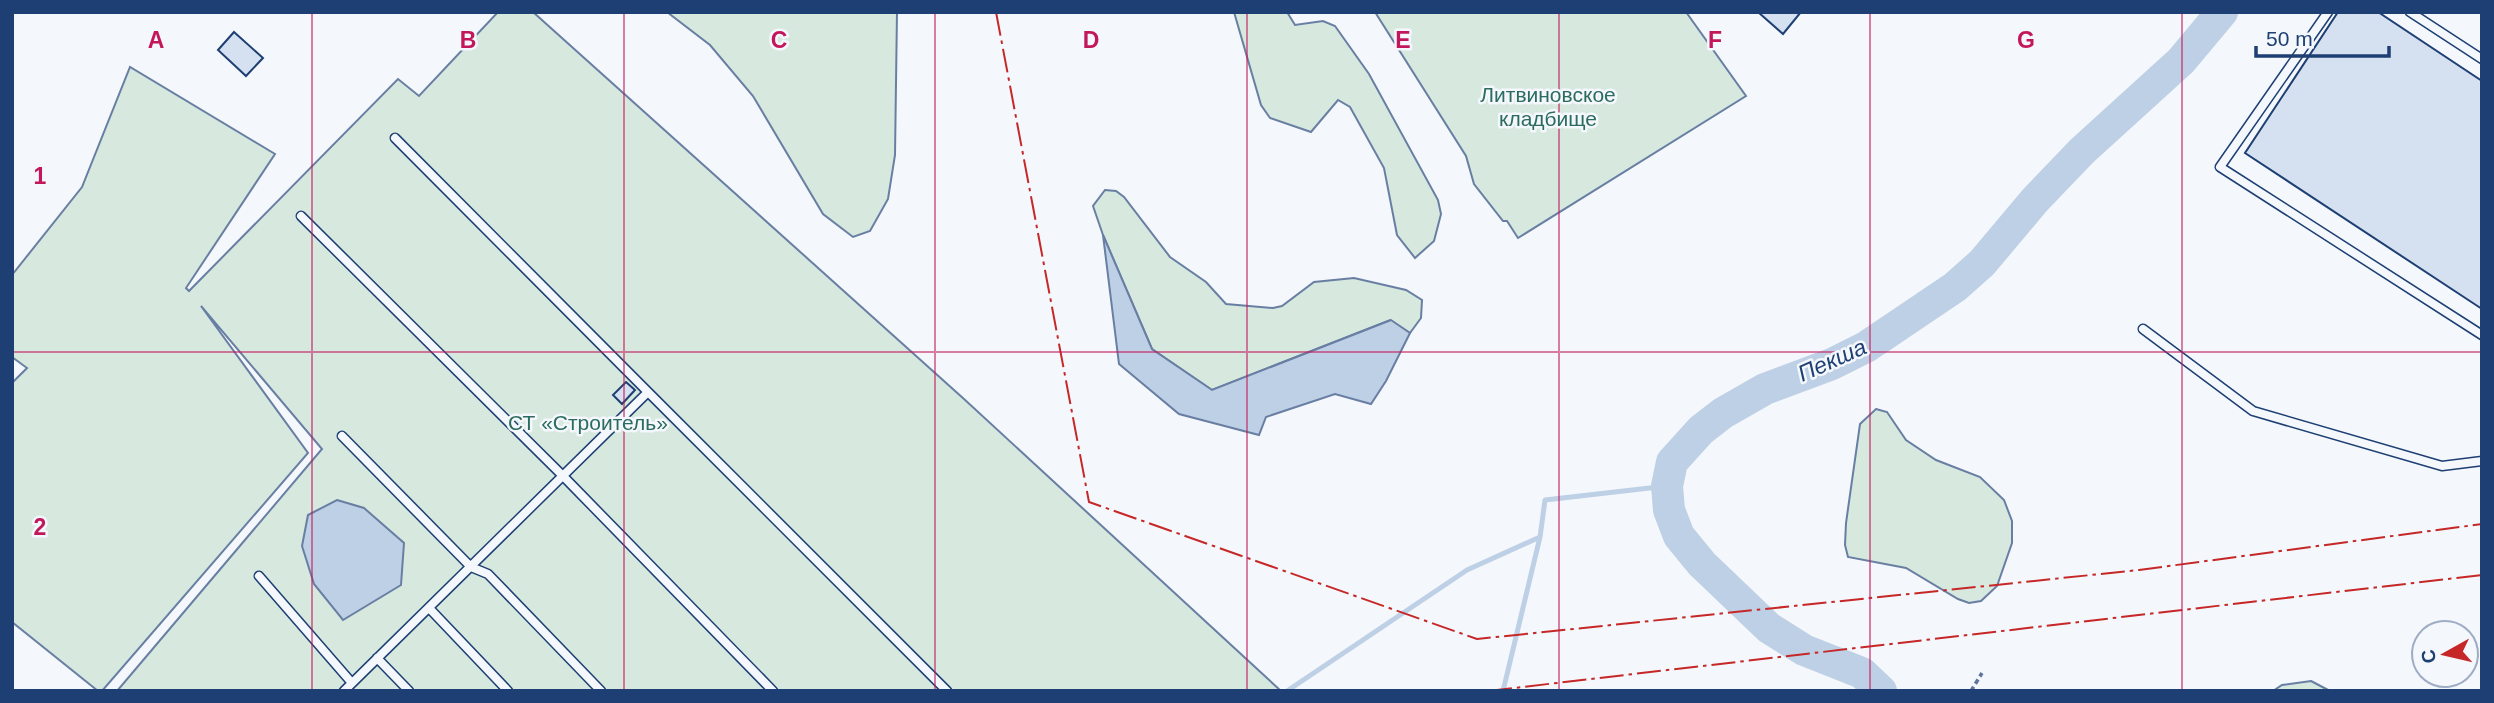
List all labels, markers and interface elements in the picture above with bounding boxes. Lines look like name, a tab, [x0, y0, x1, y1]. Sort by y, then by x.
scale bar	[2256, 14, 2389, 58]
text: A	[148, 27, 164, 53]
text: B	[460, 27, 476, 53]
text: C	[771, 27, 787, 53]
text: D	[1083, 27, 1099, 53]
text: E	[1395, 27, 1411, 53]
text: F	[1708, 27, 1722, 53]
text: G	[2017, 27, 2035, 53]
text: 50 m	[2266, 27, 2313, 50]
park label: Литвиновское кладбище	[1480, 83, 1616, 130]
text: 1	[34, 163, 47, 189]
water label: Пекша	[1794, 333, 1870, 387]
park label: СТ «Строитель»	[508, 411, 668, 434]
text: 2	[34, 514, 46, 540]
north arrow	[2410, 619, 2480, 689]
text: С	[2417, 648, 2440, 665]

